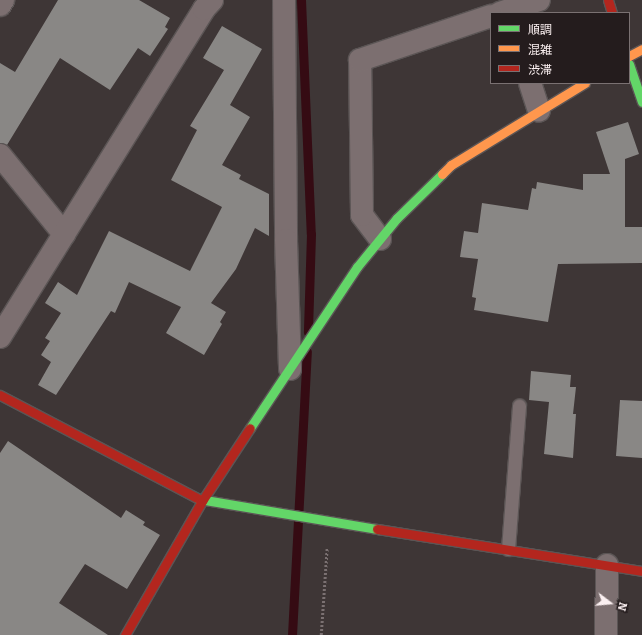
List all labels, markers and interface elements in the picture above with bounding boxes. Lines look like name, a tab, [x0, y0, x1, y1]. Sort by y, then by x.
legend	[490, 12, 630, 84]
text: 順調	[528, 23, 552, 37]
text: 混雑	[528, 43, 552, 57]
text: 渋滞	[528, 63, 552, 77]
north arrow	[590, 583, 630, 623]
text: N	[615, 601, 629, 612]

